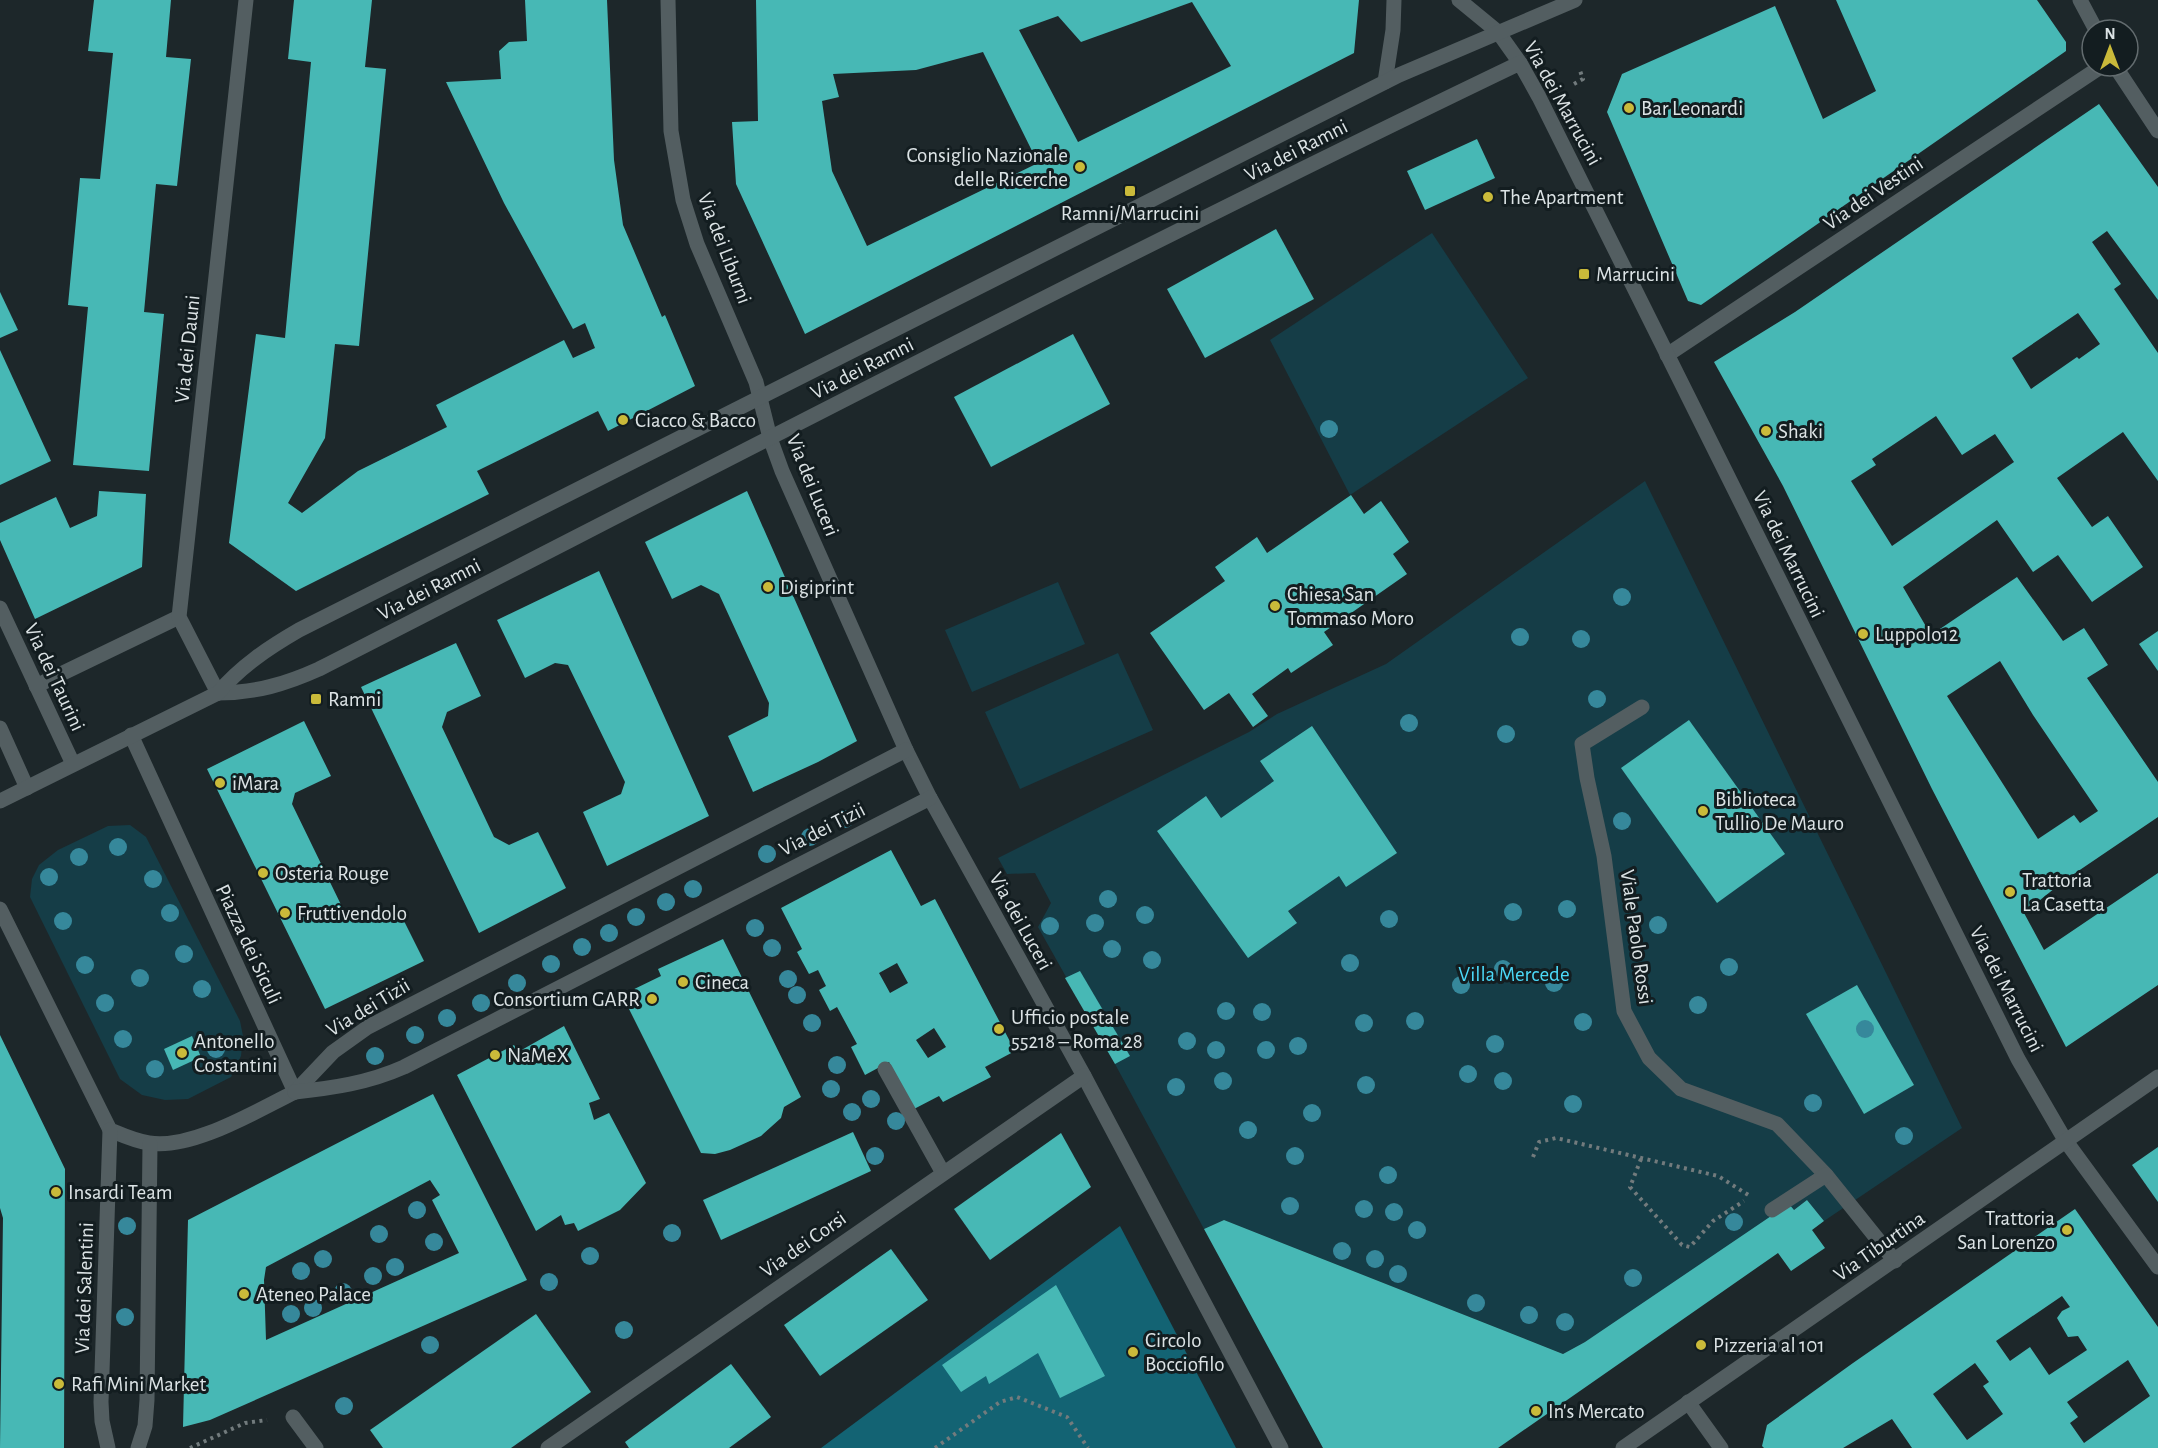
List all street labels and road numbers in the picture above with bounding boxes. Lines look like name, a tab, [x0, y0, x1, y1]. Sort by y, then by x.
street label: Via dei Marrucini	[1520, 38, 1605, 169]
street label: Via dei Ramni	[1241, 116, 1351, 185]
street label: Via dei Vestini	[1820, 152, 1927, 234]
street label: Via dei Liburni	[694, 190, 755, 307]
street label: Via dei Dauni	[171, 294, 204, 404]
street label: Via dei Ramni	[807, 334, 917, 403]
street label: Via dei Luceri	[783, 431, 843, 539]
street label: Via dei Marrucini	[1749, 487, 1828, 621]
street label: Via dei Ramni	[374, 555, 484, 624]
street label: Via dei Taurini	[20, 620, 89, 734]
street label: Via dei Tizii	[776, 799, 869, 860]
street label: Viale Paolo Rossi	[1617, 868, 1656, 1006]
street label: Via dei Luceri	[985, 869, 1056, 974]
street label: Piazza dei Siculi	[212, 881, 285, 1007]
street label: Via dei Marrucini	[1966, 923, 2047, 1056]
street label: Via dei Tizii	[323, 974, 414, 1040]
street label: Via dei Corsi	[757, 1207, 850, 1282]
street label: Via Tiburtina	[1830, 1207, 1929, 1285]
street label: Via dei Salentini	[72, 1222, 97, 1354]

